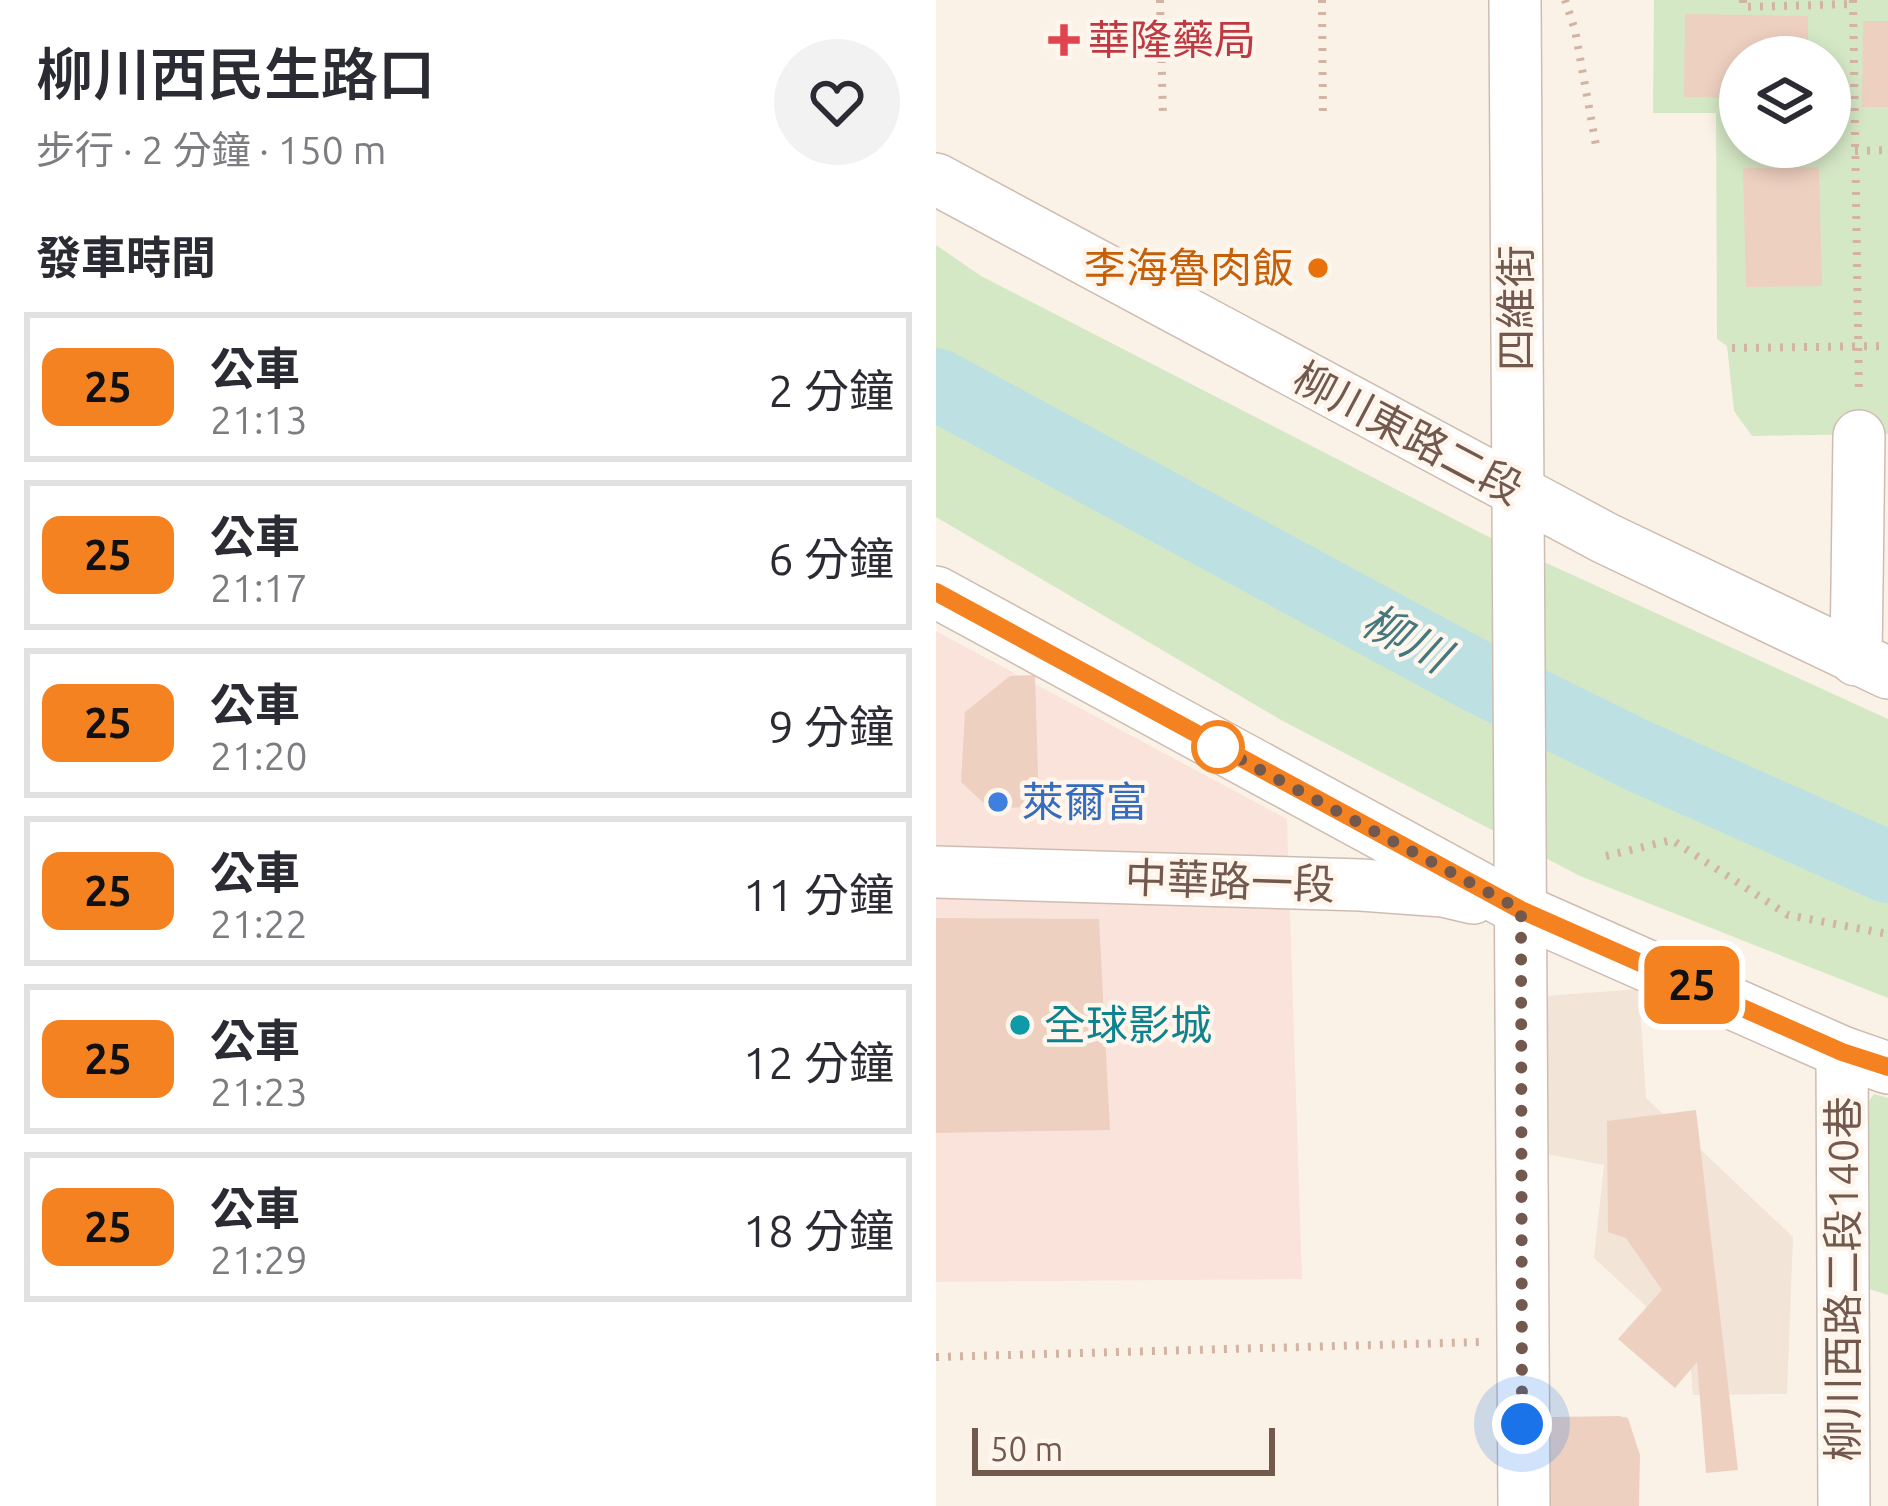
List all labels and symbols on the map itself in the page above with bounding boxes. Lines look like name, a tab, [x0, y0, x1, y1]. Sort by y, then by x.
place label: 華隆藥局	[1088, 16, 1256, 63]
marker: 華隆藥局	[1051, 27, 1077, 53]
place label: 李海魯肉飯	[1084, 244, 1294, 291]
street label: 四維街	[1492, 245, 1539, 371]
marker: 李海魯肉飯	[1305, 255, 1331, 281]
street label: 柳川東路二段	[1286, 353, 1531, 512]
water label: 柳川	[1355, 594, 1461, 683]
unlabelled marker	[1193, 722, 1243, 772]
place label: 萊爾富	[1022, 778, 1148, 825]
marker: 萊爾富	[985, 789, 1011, 815]
street label: 中華路一段	[1124, 853, 1336, 908]
line badge: 25	[1638, 946, 1746, 1024]
place label: 全球影城	[1044, 1001, 1212, 1048]
marker: 全球影城	[1007, 1012, 1033, 1038]
street label: 柳川西路二段140巷	[1819, 1096, 1866, 1462]
your location	[1492, 1394, 1552, 1454]
scale bar	[972, 1422, 1275, 1475]

